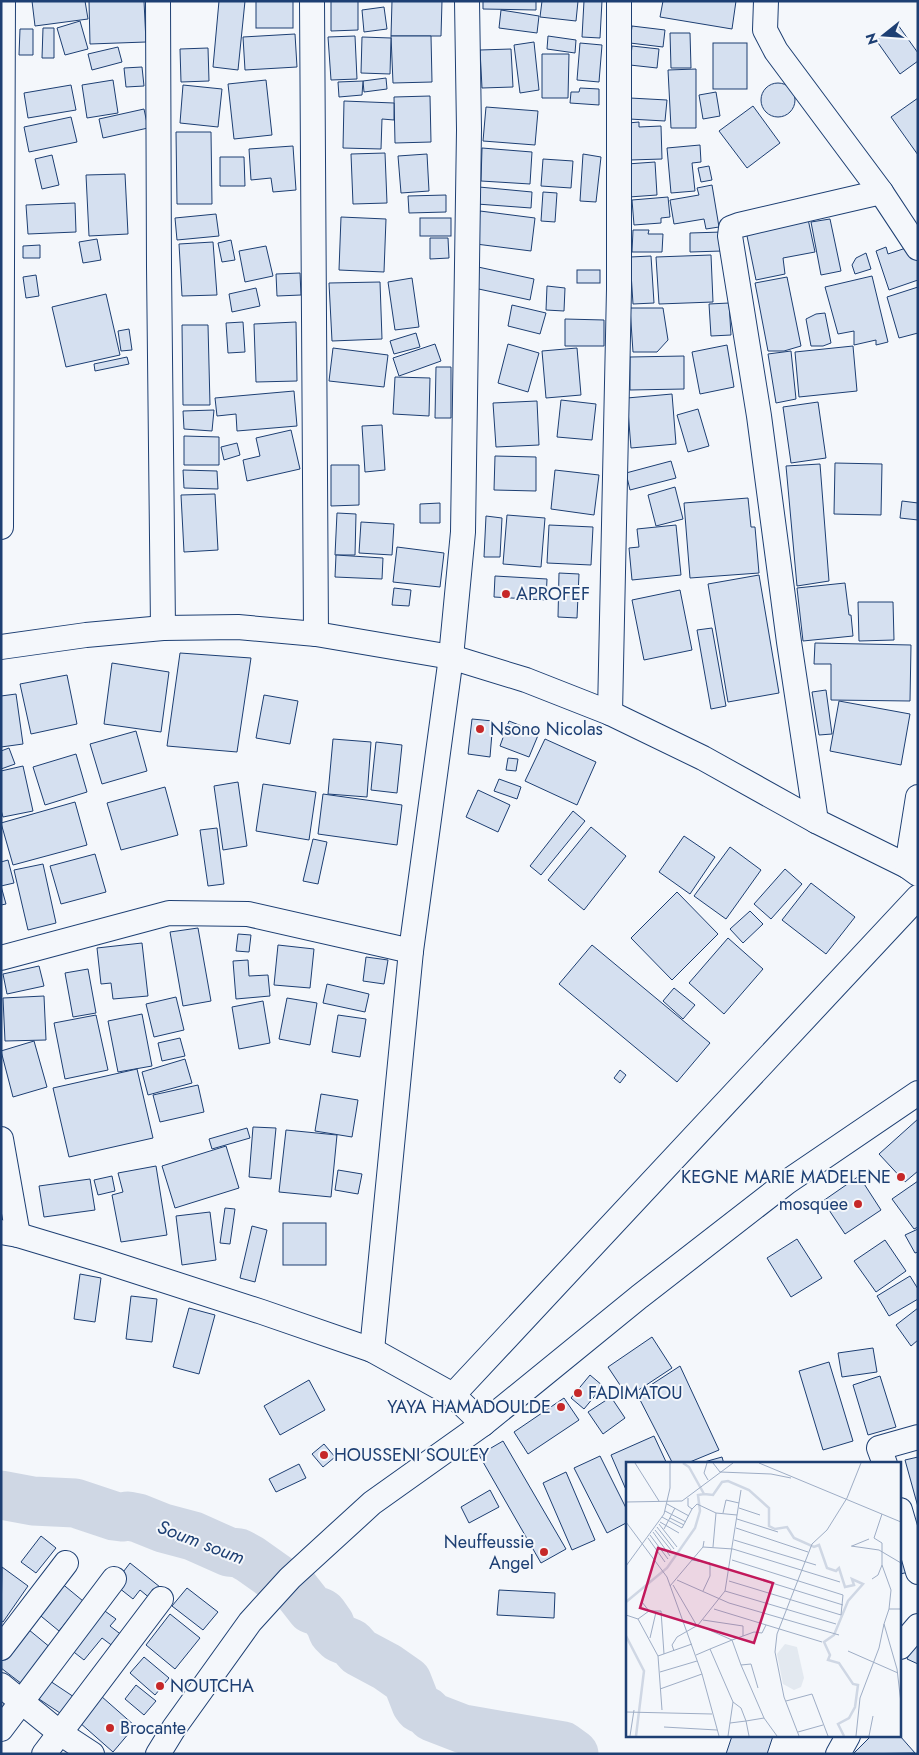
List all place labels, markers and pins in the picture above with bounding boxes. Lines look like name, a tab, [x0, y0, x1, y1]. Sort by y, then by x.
place label: APROFEF	[516, 581, 590, 607]
marker: APROFEF	[500, 588, 512, 600]
place label: Nsono Nicolas	[490, 716, 603, 742]
marker: Nsono Nicolas	[474, 723, 486, 735]
place label: KEGNE MARIE MADELENE	[681, 1164, 891, 1190]
marker: KEGNE MARIE MADELENE	[895, 1171, 907, 1183]
place label: mosquee	[779, 1191, 848, 1217]
marker: mosquee	[852, 1198, 864, 1210]
place label: FADIMATOU	[588, 1380, 682, 1406]
marker: FADIMATOU	[572, 1387, 584, 1399]
place label: YAYA HAMADOULDE	[387, 1394, 551, 1420]
marker: YAYA HAMADOULDE	[555, 1401, 567, 1413]
place label: HOUSSENI SOULEY	[334, 1442, 490, 1468]
marker: HOUSSENI SOULEY	[318, 1449, 330, 1461]
place label: Neuffeussie Angel	[444, 1529, 534, 1576]
marker: Neuffeussie Angel	[538, 1546, 550, 1558]
place label: NOUTCHA	[170, 1673, 254, 1699]
marker: NOUTCHA	[154, 1680, 166, 1692]
place label: Brocante	[120, 1715, 186, 1741]
marker: Brocante	[104, 1722, 116, 1734]

